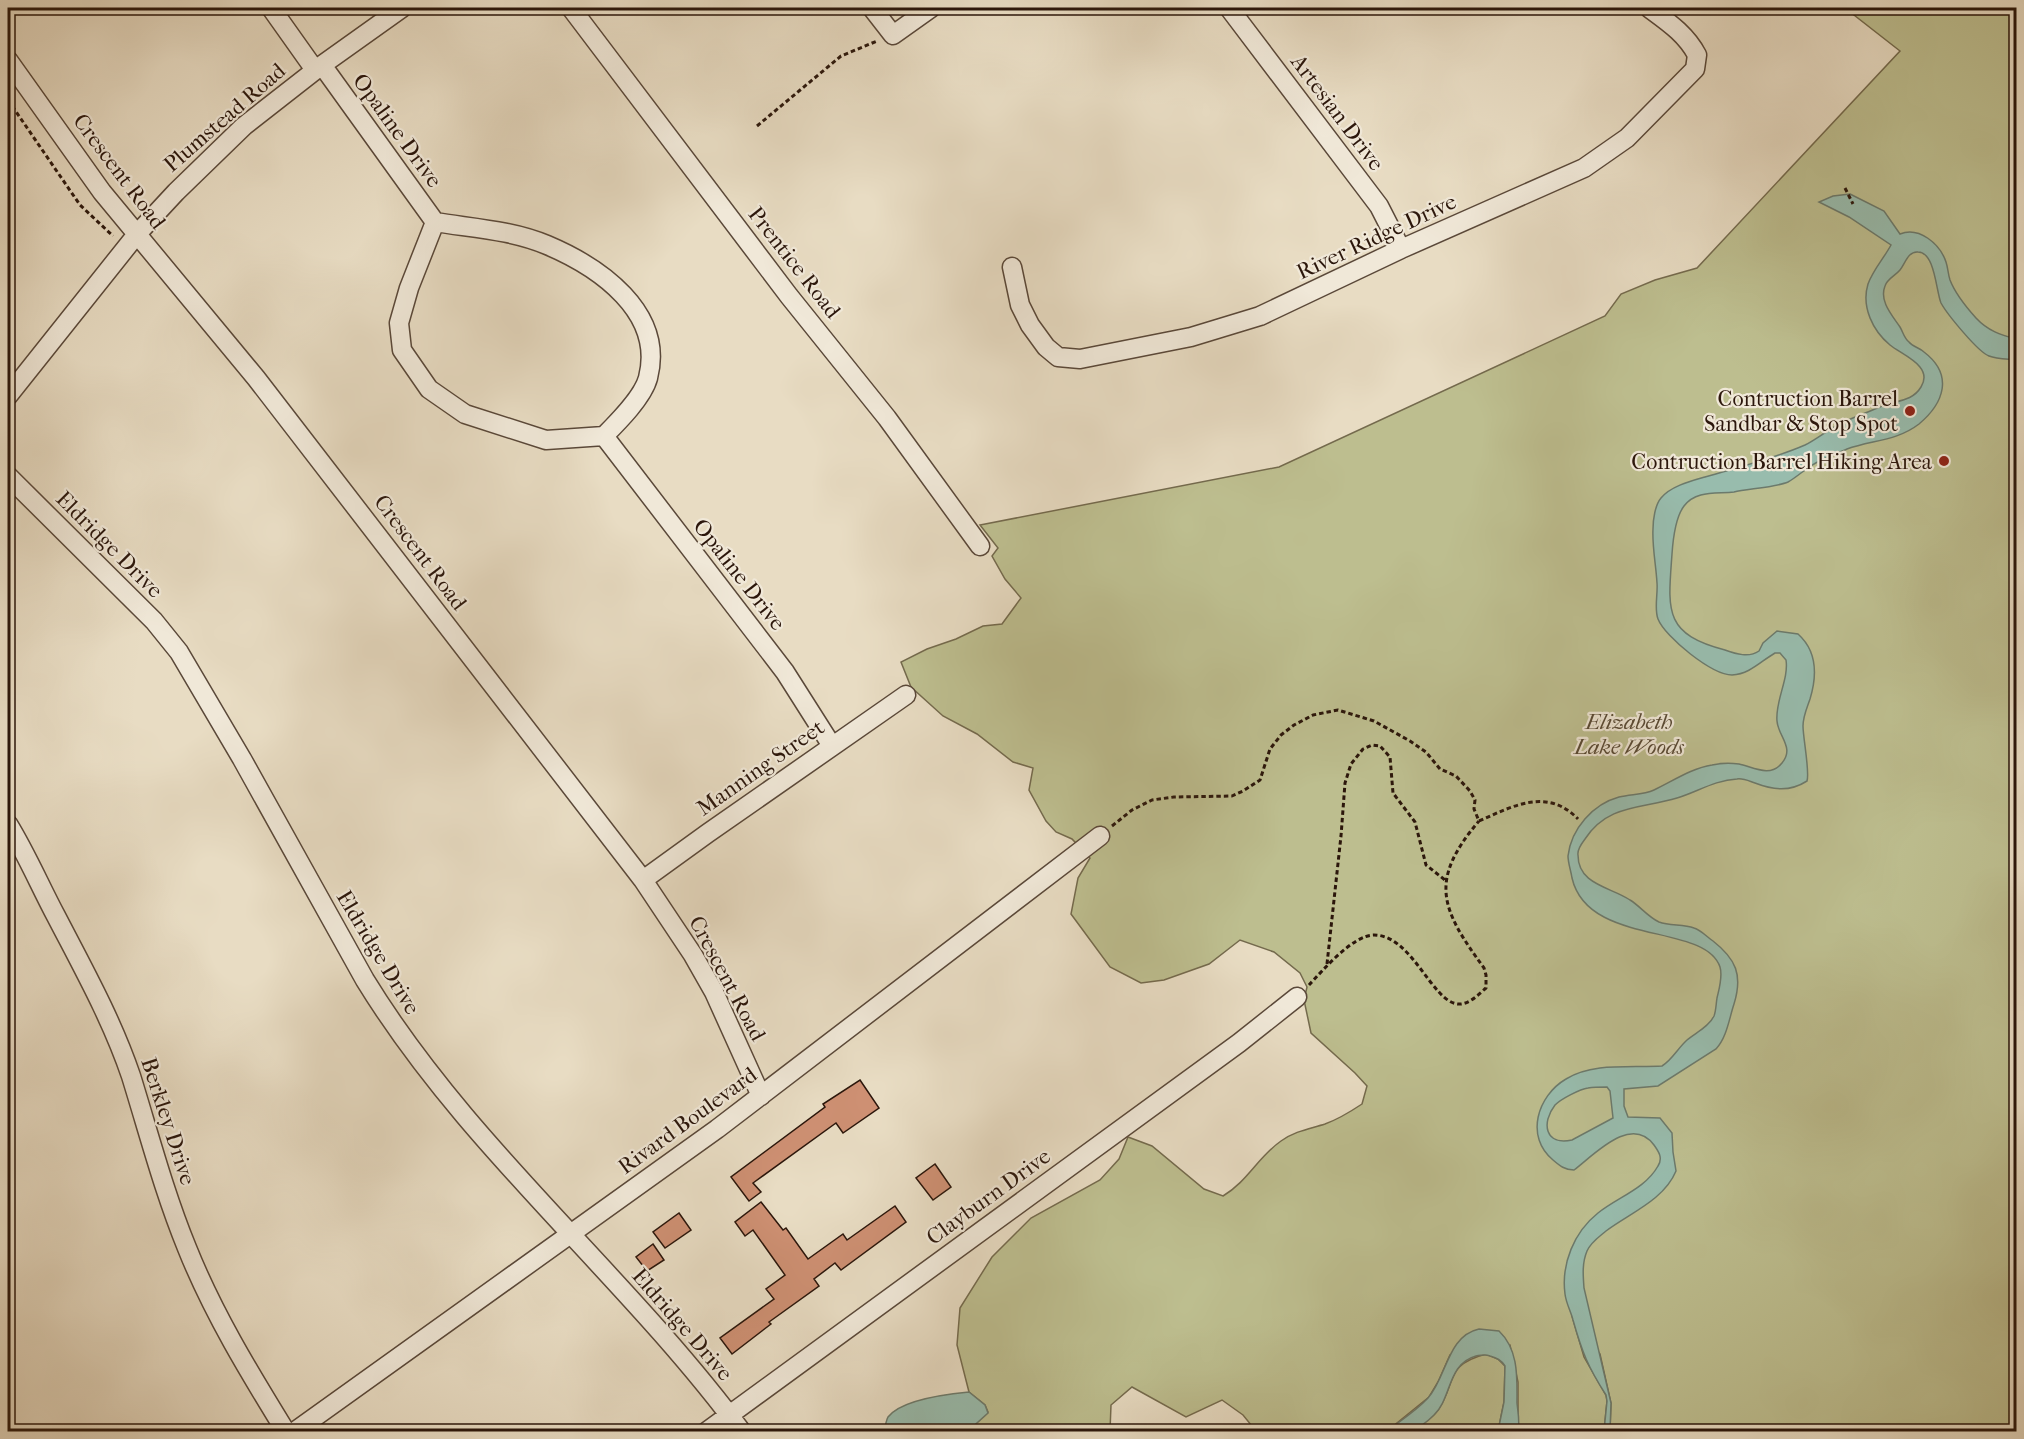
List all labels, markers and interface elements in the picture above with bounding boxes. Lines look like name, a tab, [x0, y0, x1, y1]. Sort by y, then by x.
street label: Artesian Drive	[1285, 49, 1389, 176]
street label: Plumstead Road	[159, 57, 292, 178]
street label: Opaline Drive	[347, 69, 447, 193]
street label: Crescent Road	[67, 109, 172, 235]
street label: River Ridge Drive	[1293, 189, 1460, 285]
street label: Prentice Road	[743, 202, 846, 324]
place label: Contruction Barrel Sandbar & Stop Spot	[1704, 386, 1898, 437]
marker: Contruction Barrel Sandbar & Stop Spot	[1903, 404, 1917, 418]
place label: Contruction Barrel Hiking Area	[1631, 449, 1933, 475]
marker: Contruction Barrel Hiking Area	[1937, 454, 1951, 468]
street label: Eldridge Drive	[51, 486, 168, 604]
street label: Crescent Road	[368, 490, 473, 616]
street label: Opaline Drive	[688, 514, 791, 636]
park label: Elizabeth Lake Woods	[1572, 709, 1685, 760]
street label: Manning Street	[692, 714, 829, 821]
street label: Eldridge Drive	[331, 886, 425, 1019]
street label: Crescent Road	[683, 912, 771, 1046]
street label: Berkley Drive	[135, 1054, 201, 1188]
street label: Rivard Boulevard	[613, 1061, 763, 1180]
street label: Clayburn Drive	[922, 1143, 1056, 1250]
street label: Eldridge Drive	[626, 1263, 738, 1386]

